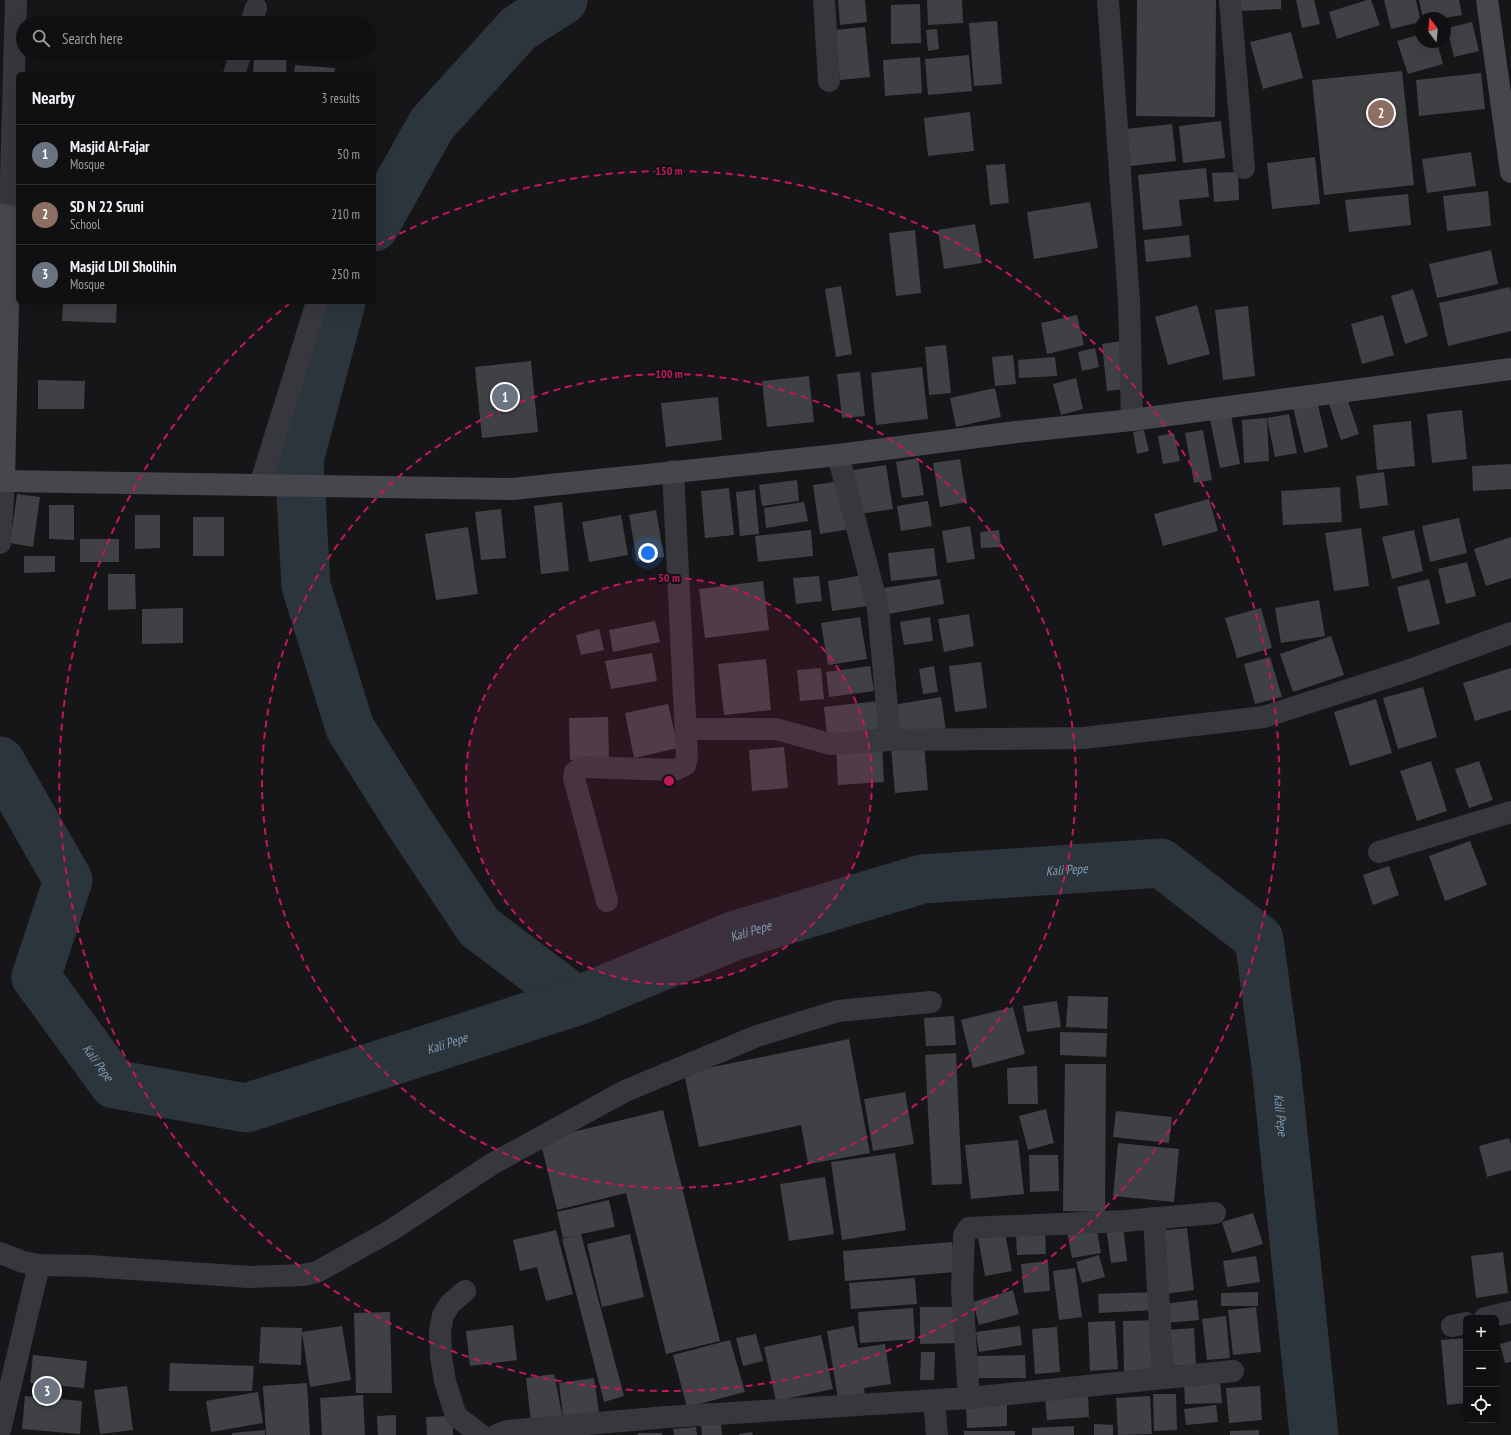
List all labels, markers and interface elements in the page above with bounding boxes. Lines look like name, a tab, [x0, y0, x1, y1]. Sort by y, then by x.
north arrow	[1415, 12, 1451, 48]
search box	[16, 16, 376, 60]
icon: search	[30, 27, 52, 49]
text: Search here	[62, 29, 123, 48]
text: Nearby	[32, 87, 75, 109]
text: 3 results	[321, 90, 360, 107]
pin: 2	[1368, 98, 1394, 128]
text: Masjid Al-Fajar	[70, 137, 149, 156]
text: 1	[42, 146, 48, 163]
text: 50 m	[337, 146, 360, 163]
text: Mosque	[70, 156, 105, 173]
text: 150 m	[655, 163, 683, 178]
text: SD N 22 Sruni	[70, 197, 144, 216]
text: 2	[42, 206, 48, 223]
text: 210 m	[331, 206, 360, 223]
text: School	[70, 216, 100, 233]
text: Masjid LDII Sholihin	[70, 257, 176, 276]
text: 3	[42, 266, 48, 283]
text: 250 m	[331, 266, 360, 283]
text: Mosque	[70, 276, 105, 293]
text: 100 m	[655, 366, 683, 381]
pin: 1	[492, 382, 518, 412]
your location	[638, 543, 658, 563]
text: 50 m	[658, 570, 680, 585]
centre of rings	[662, 774, 676, 788]
water label: Kali Pepe	[1045, 860, 1090, 880]
water label: Kali Pepe	[728, 916, 775, 946]
water label: Kali Pepe	[425, 1028, 471, 1058]
water label: Kali Pepe	[79, 1041, 118, 1086]
water label: Kali Pepe	[1270, 1093, 1291, 1138]
map controls	[1463, 1315, 1499, 1423]
button: +	[1463, 1315, 1499, 1351]
button: −	[1463, 1351, 1499, 1387]
pin: 3	[34, 1376, 60, 1406]
button: locate	[1463, 1387, 1499, 1423]

